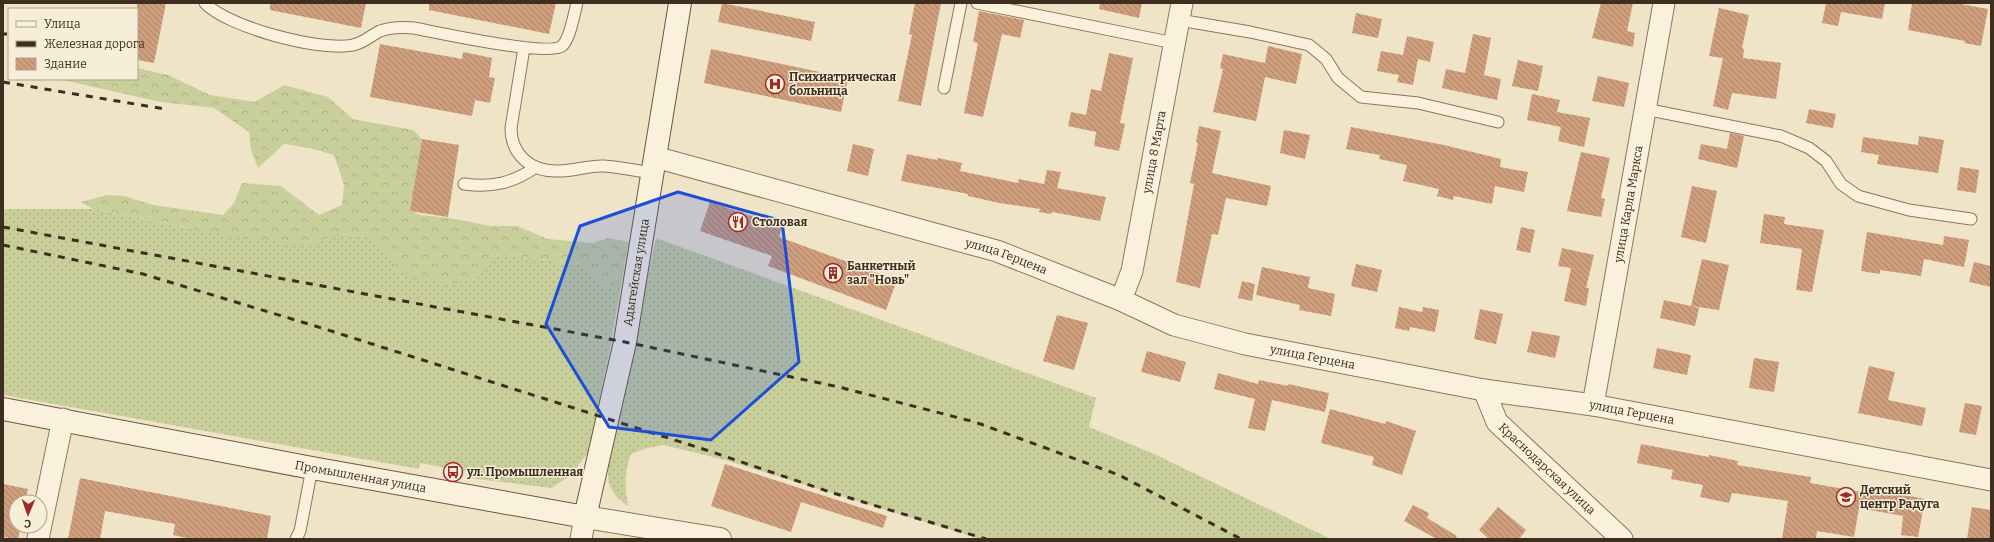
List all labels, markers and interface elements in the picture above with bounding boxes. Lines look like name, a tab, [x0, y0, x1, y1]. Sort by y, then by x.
legend	[8, 8, 138, 80]
text: Улица	[44, 17, 81, 31]
text: Железная дорога	[44, 37, 145, 51]
text: Здание	[44, 57, 87, 71]
place label: Психиатрическая больница	[789, 70, 896, 98]
hospital icon: Психиатрическая больница	[764, 73, 786, 95]
street label: улица 8 Марта	[1139, 109, 1169, 196]
street label: улица Карла Маркса	[1611, 144, 1646, 265]
restaurant icon: Столовая	[727, 211, 749, 233]
place label: Столовая	[752, 215, 807, 229]
street label: Адыгейская улица	[621, 217, 652, 327]
street label: улица Герцена	[963, 235, 1050, 277]
place label: Банкетный зал "Новь"	[847, 259, 916, 287]
building icon: Банкетный зал "Новь"	[822, 262, 844, 284]
street label: улица Герцена	[1268, 342, 1357, 372]
street label: улица Герцена	[1588, 397, 1676, 427]
street label: Краснодарская улица	[1496, 420, 1599, 518]
street label: Промышленная улица	[294, 458, 428, 495]
bus stop icon: ул. Промышленная	[442, 461, 464, 483]
place label: ул. Промышленная	[466, 465, 583, 479]
place label: Детский центр Радуга	[1860, 483, 1940, 511]
school or university icon: Детский центр Радуга	[1835, 486, 1857, 508]
north arrow	[8, 494, 48, 534]
text: С	[24, 517, 31, 530]

